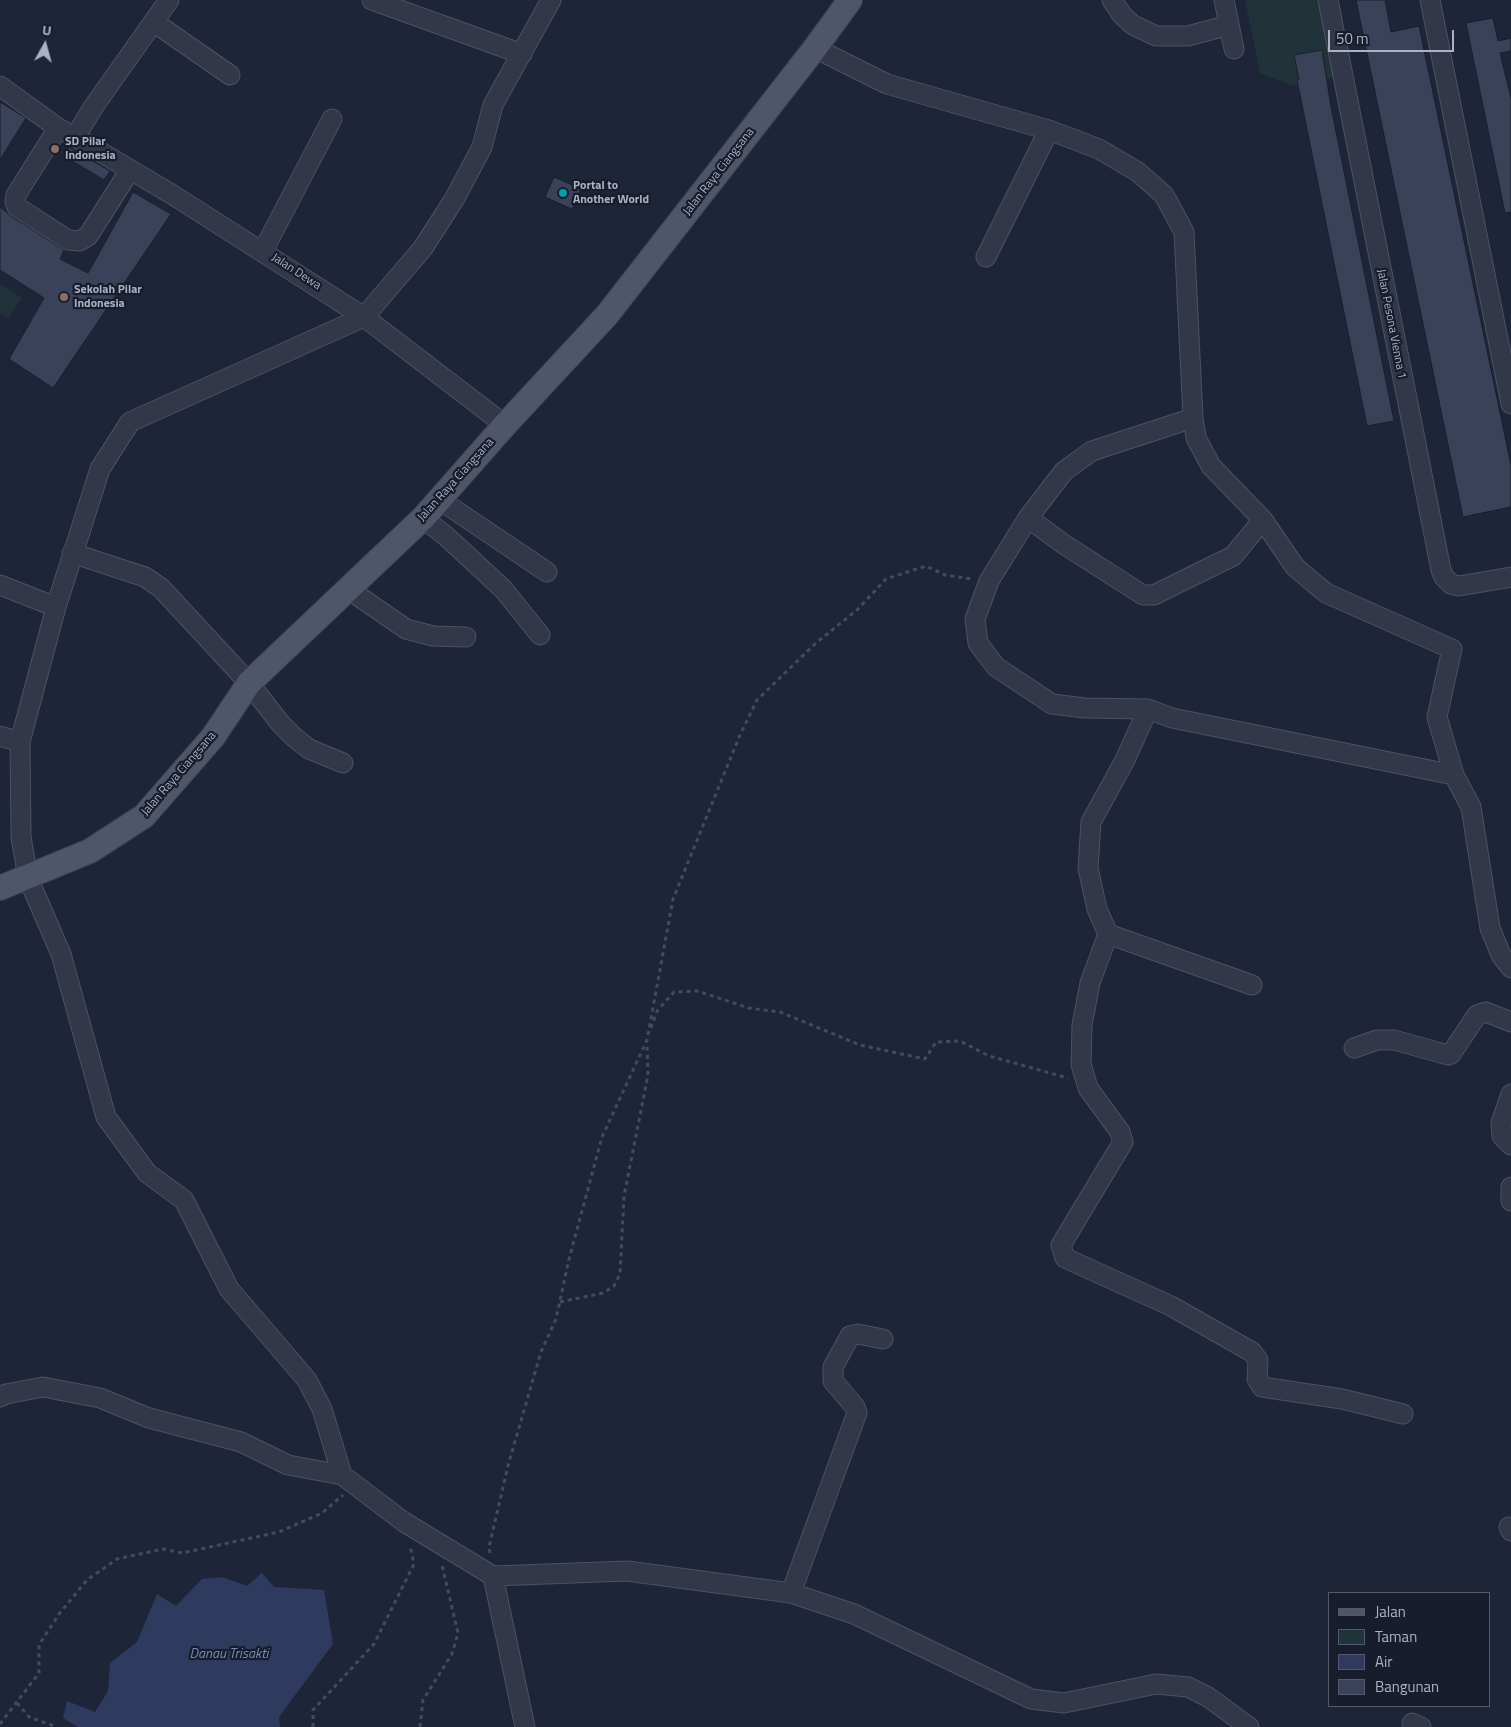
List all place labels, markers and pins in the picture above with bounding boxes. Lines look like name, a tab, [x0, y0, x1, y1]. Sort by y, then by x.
place label: SD Pilar Indonesia	[65, 135, 116, 163]
marker: SD Pilar Indonesia	[49, 143, 61, 155]
place label: Portal to Another World	[573, 179, 649, 207]
marker: Portal to Another World	[557, 187, 569, 199]
place label: Sekolah Pilar Indonesia	[74, 283, 142, 311]
marker: Sekolah Pilar Indonesia	[58, 291, 70, 303]

